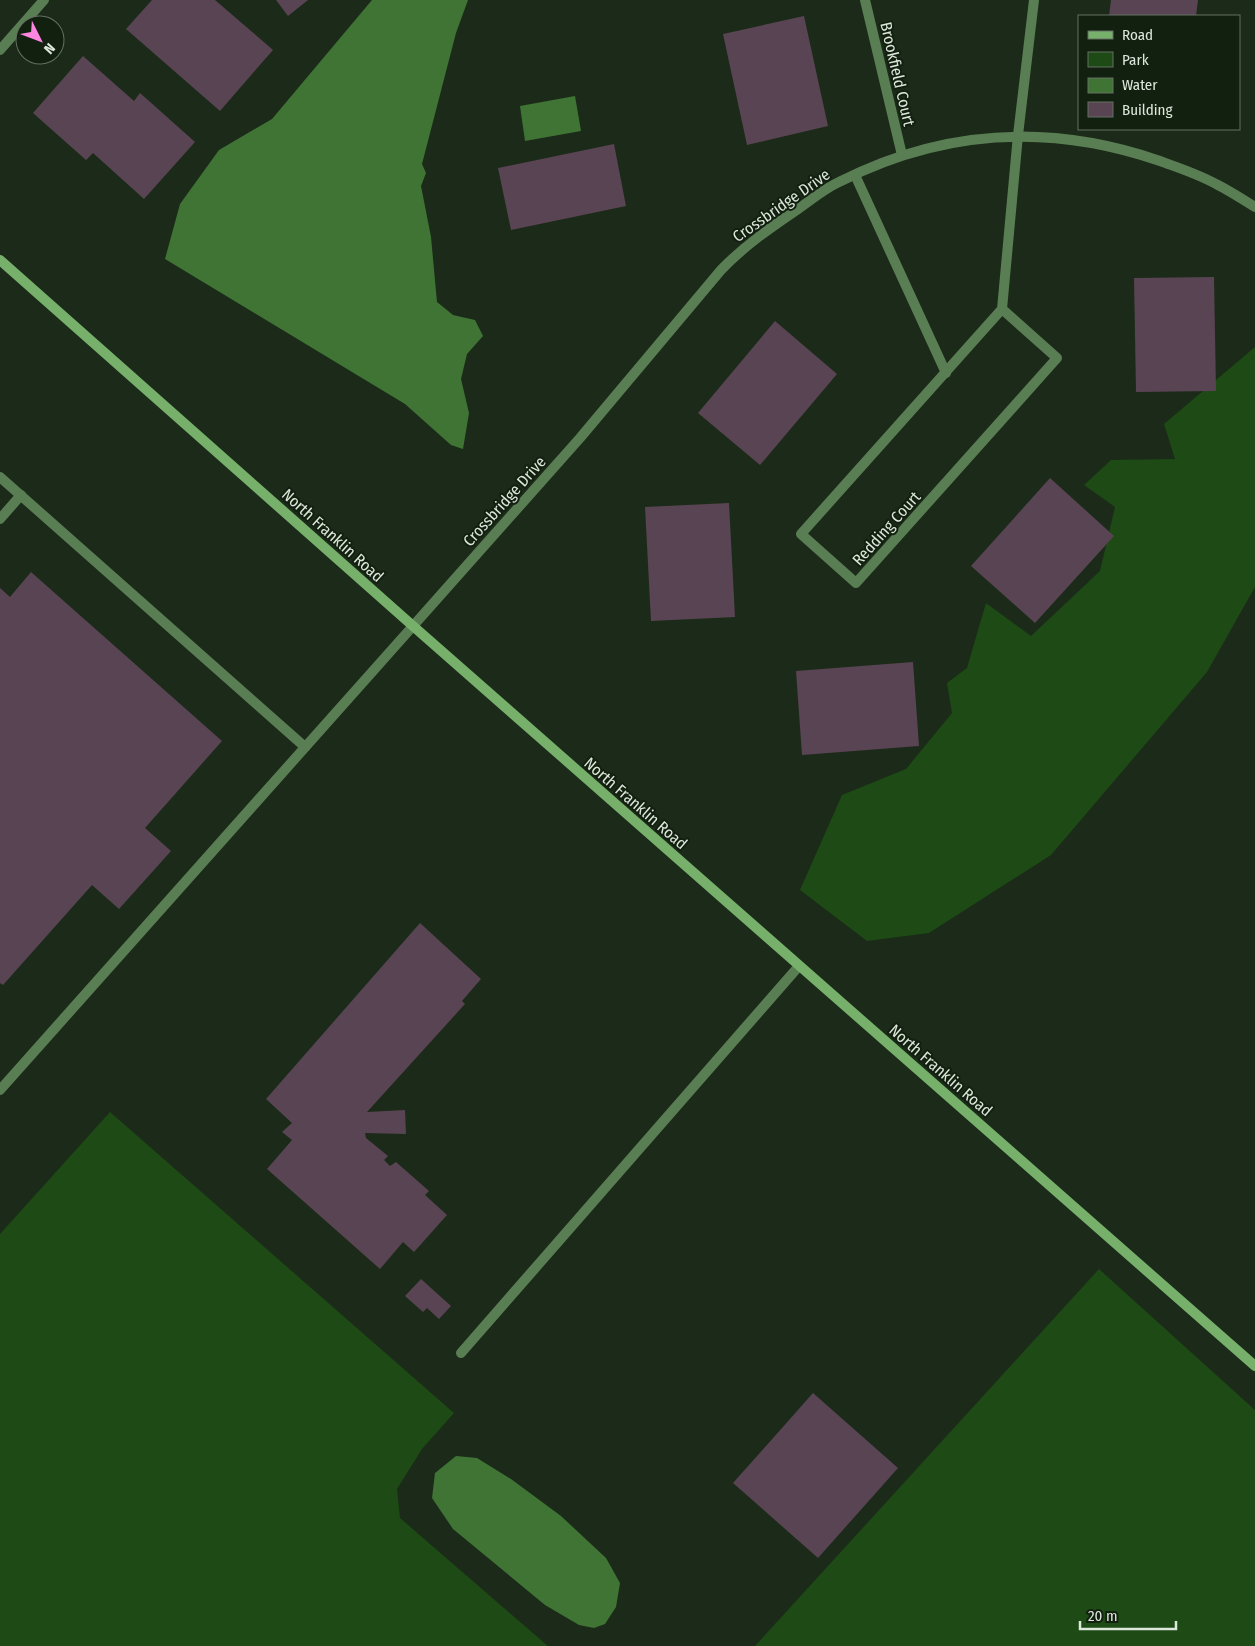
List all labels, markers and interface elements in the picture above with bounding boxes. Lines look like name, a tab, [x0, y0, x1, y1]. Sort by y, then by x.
north arrow	[15, 15, 65, 65]
legend	[1078, 15, 1240, 130]
street label: Brookfield Court	[876, 20, 919, 129]
text: Road	[1122, 26, 1153, 44]
text: N	[40, 40, 58, 57]
text: Park	[1122, 51, 1149, 69]
text: Water	[1122, 76, 1158, 94]
text: Building	[1122, 101, 1173, 119]
street label: Crossbridge Drive	[729, 165, 834, 246]
street label: Crossbridge Drive	[459, 452, 550, 550]
street label: North Franklin Road	[278, 485, 387, 586]
street label: Redding Court	[848, 487, 925, 569]
street label: North Franklin Road	[580, 754, 691, 853]
street label: North Franklin Road	[885, 1021, 996, 1120]
scale bar	[1080, 1598, 1176, 1630]
text: 20 m	[1088, 1607, 1118, 1625]

